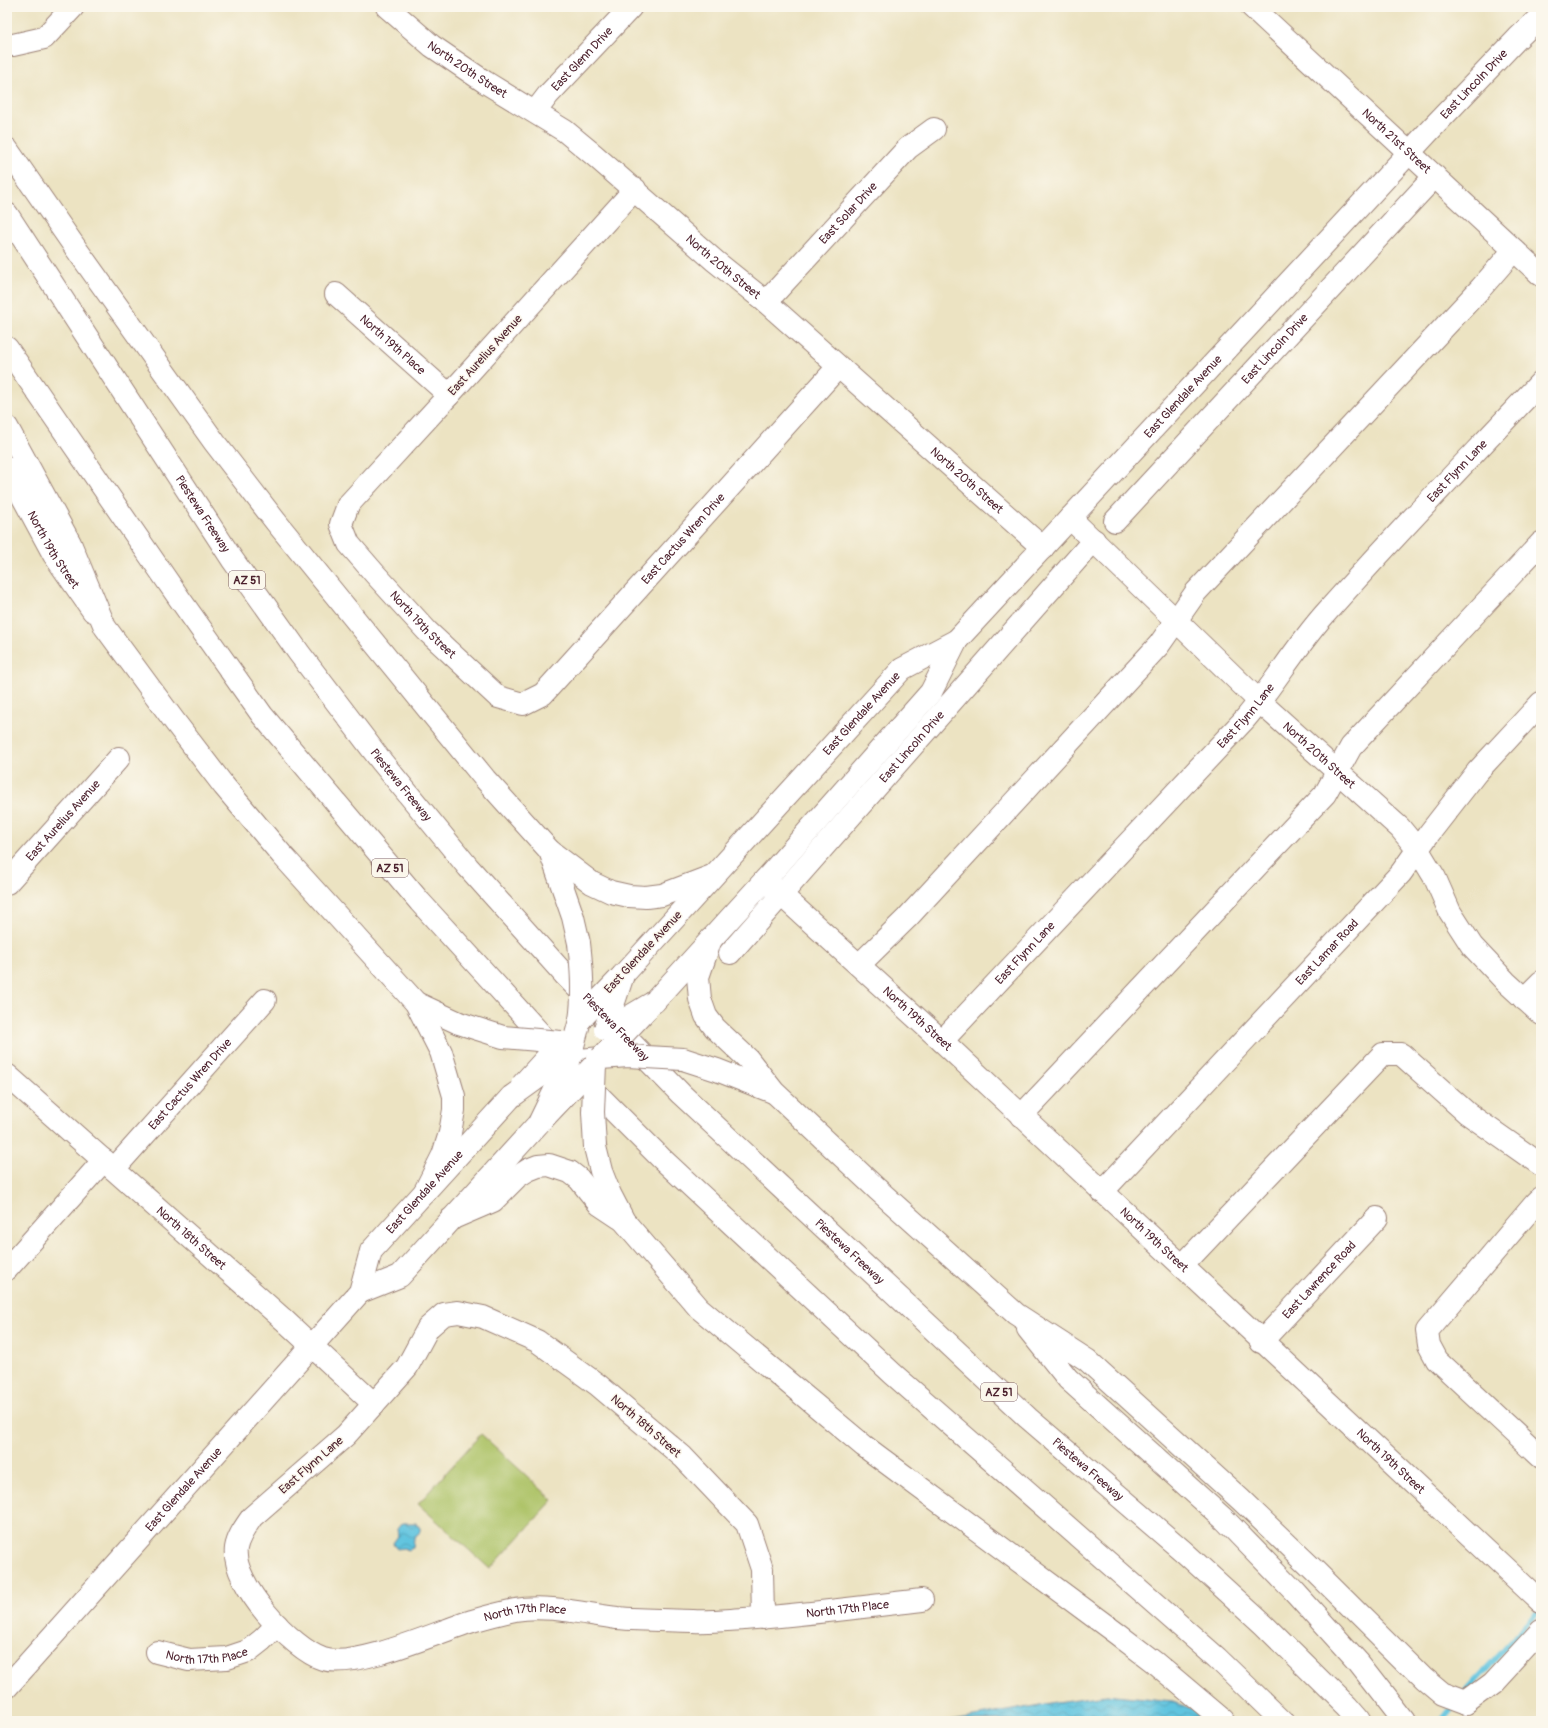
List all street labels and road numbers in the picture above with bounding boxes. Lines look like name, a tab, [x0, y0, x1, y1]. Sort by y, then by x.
street label: East Glenn Drive	[548, 24, 616, 95]
street label: North 20th Street	[424, 38, 510, 102]
street label: East Lincoln Drive	[1438, 46, 1511, 122]
street label: North 21st Street	[1358, 106, 1434, 177]
street label: East Solar Drive	[816, 179, 881, 248]
street label: North 20th Street	[682, 232, 763, 303]
street label: East Lincoln Drive	[1239, 311, 1312, 387]
street label: North 19th Place	[356, 312, 428, 378]
street label: East Aurelius Avenue	[445, 312, 526, 399]
street label: East Glendale Avenue	[1141, 352, 1225, 441]
street label: East Flynn Lane	[1424, 437, 1491, 506]
street label: North 20th Street	[927, 444, 1006, 517]
street label: Piestewa Freeway	[172, 473, 233, 556]
street label: East Cactus Wren Drive	[639, 490, 729, 588]
street label: North 19th Street	[24, 508, 82, 592]
road number: AZ 51	[229, 571, 265, 589]
street label: North 19th Street	[386, 588, 459, 662]
street label: East Glendale Avenue	[820, 669, 904, 759]
street label: East Flynn Lane	[1214, 681, 1278, 752]
street label: East Lincoln Drive	[877, 708, 948, 786]
street label: North 20th Street	[1279, 719, 1358, 792]
street label: Piestewa Freeway	[367, 746, 434, 824]
street label: East Aurelius Avenue	[23, 777, 104, 864]
road number: AZ 51	[372, 859, 408, 877]
street label: East Glendale Avenue	[601, 908, 686, 997]
street label: East Lamar Road	[1293, 916, 1362, 988]
street label: East Flynn Lane	[992, 919, 1058, 988]
street label: North 19th Street	[879, 984, 955, 1054]
street label: Piestewa Freeway	[579, 990, 652, 1065]
street label: East Cactus Wren Drive	[146, 1035, 235, 1133]
street label: East Glendale Avenue	[383, 1147, 467, 1237]
street label: North 18th Street	[153, 1203, 229, 1273]
street label: North 19th Street	[1116, 1204, 1191, 1276]
street label: Piestewa Freeway	[812, 1216, 887, 1288]
street label: East Lawrence Road	[1279, 1238, 1360, 1322]
road number: AZ 51	[981, 1383, 1017, 1401]
street label: North 18th Street	[607, 1392, 684, 1461]
street label: North 19th Street	[1353, 1426, 1428, 1497]
street label: East Flynn Lane	[276, 1433, 347, 1498]
street label: Piestewa Freeway	[1049, 1435, 1126, 1504]
street label: East Glendale Avenue	[142, 1445, 225, 1535]
street label: North 17th Place	[805, 1597, 890, 1622]
street label: North 17th Place	[482, 1601, 567, 1625]
street label: North 17th Place	[164, 1645, 250, 1668]

